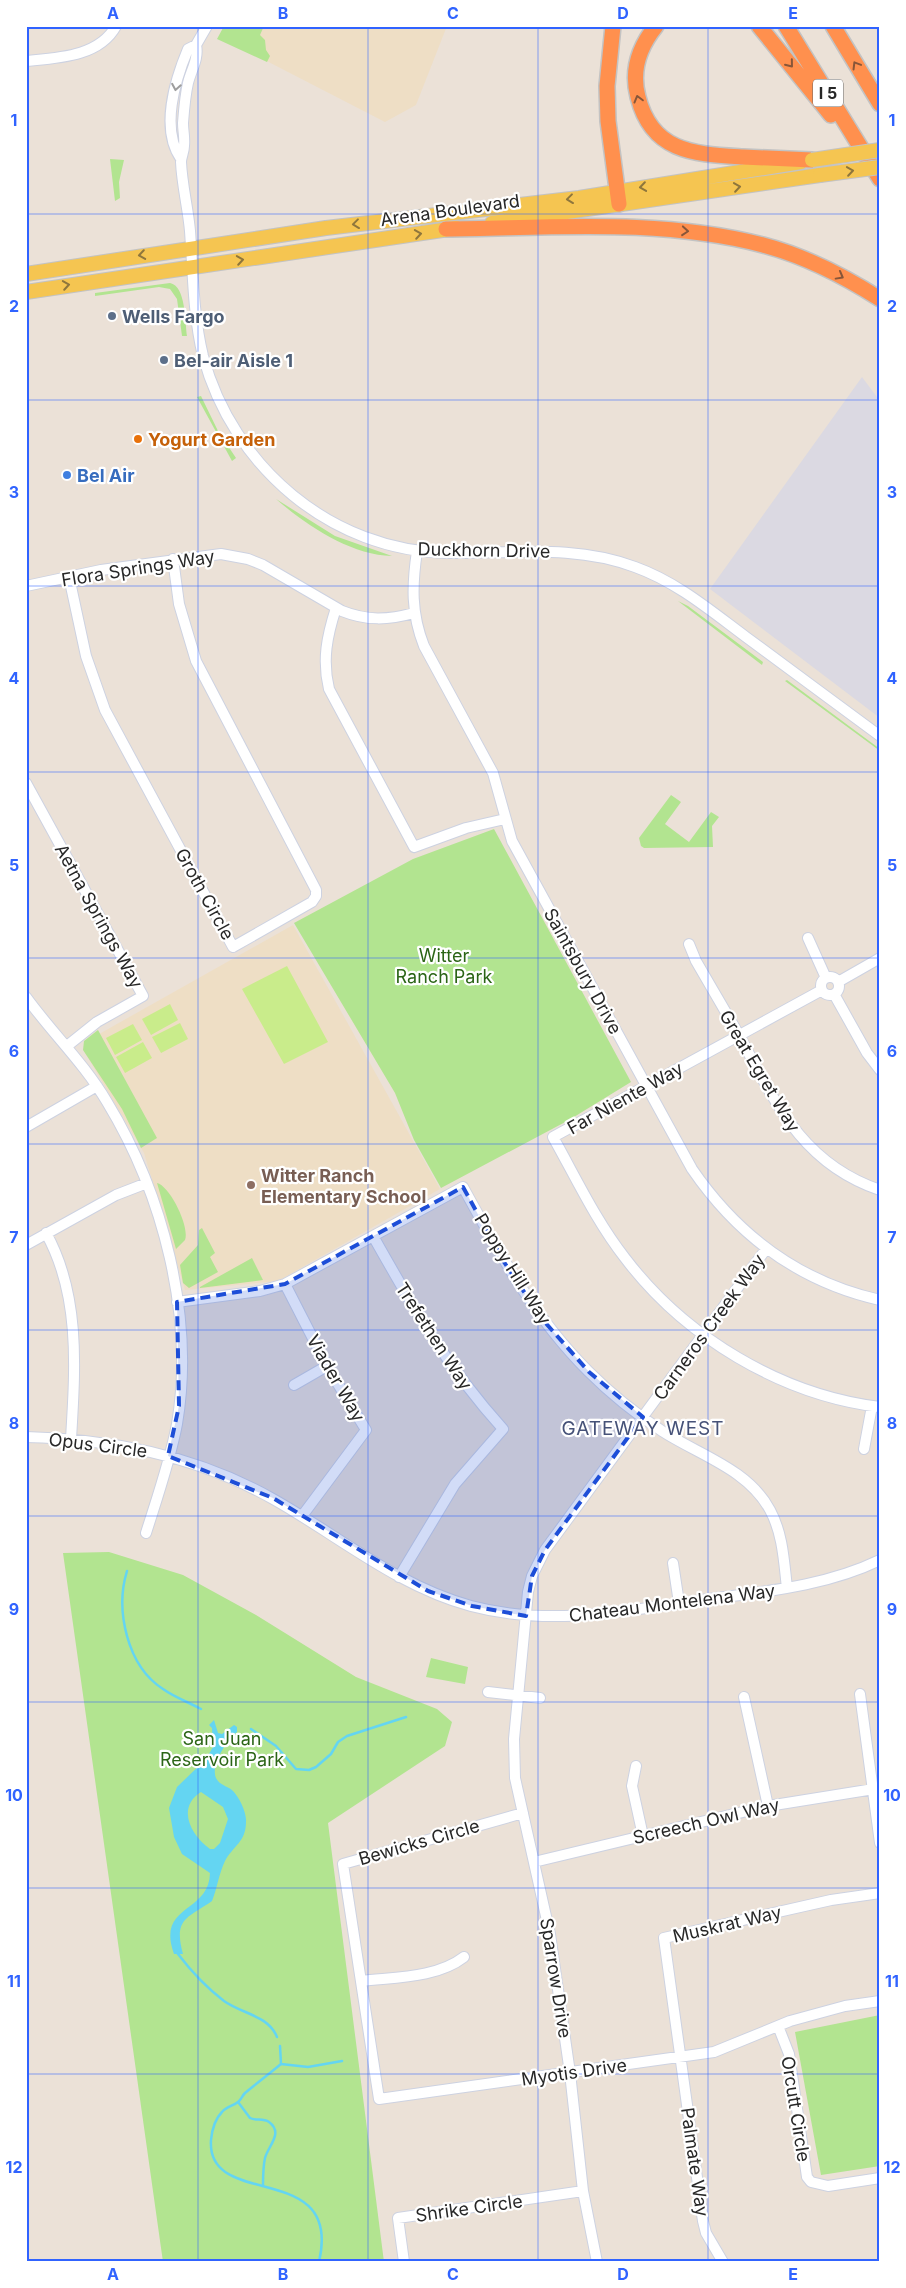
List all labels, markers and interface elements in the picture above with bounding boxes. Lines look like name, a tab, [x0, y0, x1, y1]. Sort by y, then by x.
text: A	[107, 3, 119, 23]
text: B	[278, 3, 288, 23]
text: C	[447, 3, 459, 23]
text: D	[617, 3, 629, 23]
text: E	[788, 3, 798, 23]
one-way arrow	[784, 58, 793, 67]
one-way arrow	[853, 62, 863, 71]
road number: I 5	[813, 80, 843, 106]
one-way arrow	[172, 82, 182, 91]
one-way arrow	[634, 96, 644, 104]
text: 1	[11, 110, 17, 130]
text: 1	[889, 110, 895, 130]
one-way arrow	[846, 166, 854, 177]
one-way arrow	[638, 181, 646, 192]
one-way arrow	[733, 182, 741, 193]
street label: Arena Boulevard	[379, 190, 521, 230]
one-way arrow	[565, 193, 573, 204]
one-way arrow	[352, 218, 360, 229]
one-way arrow	[681, 225, 689, 236]
one-way arrow	[414, 229, 422, 239]
one-way arrow	[138, 249, 147, 259]
one-way arrow	[236, 256, 244, 266]
one-way arrow	[834, 270, 843, 280]
one-way arrow	[63, 280, 71, 291]
text: 2	[9, 296, 19, 316]
text: 2	[887, 296, 897, 316]
place label: Wells Fargo	[122, 306, 225, 327]
marker: Wells Fargo	[106, 310, 118, 322]
place label: Bel-air Aisle 1	[174, 350, 293, 371]
marker: Bel-air Aisle 1	[158, 354, 170, 366]
place label: Yogurt Garden	[148, 429, 275, 450]
marker: Yogurt Garden	[132, 433, 144, 445]
place label: Bel Air	[77, 465, 134, 486]
marker: Bel Air	[61, 469, 73, 481]
text: 3	[9, 482, 19, 502]
text: 3	[887, 482, 897, 502]
street label: Duckhorn Drive	[417, 538, 551, 562]
street label: Flora Springs Way	[60, 546, 216, 590]
text: 4	[9, 668, 20, 688]
text: 4	[887, 668, 898, 688]
street label: Aetna Springs Way	[51, 840, 147, 992]
street label: Groth Circle	[171, 845, 239, 943]
text: 5	[9, 855, 19, 875]
text: 5	[887, 855, 897, 875]
street label: Saintsbury Drive	[540, 904, 626, 1038]
park label: Witter Ranch Park	[396, 945, 492, 987]
street label: Great Egret Way	[715, 1006, 805, 1136]
text: 6	[9, 1041, 19, 1061]
text: 6	[887, 1041, 897, 1061]
street label: Far Niente Way	[563, 1057, 687, 1139]
place label: Witter Ranch Elementary School	[261, 1165, 426, 1207]
marker: Witter Ranch Elementary School	[245, 1179, 257, 1191]
street label: Poppy Hill Way	[470, 1209, 556, 1329]
text: 7	[9, 1227, 19, 1247]
text: 7	[887, 1227, 897, 1247]
street label: Carneros Creek Way	[649, 1250, 769, 1404]
street label: Trefethen Way	[392, 1278, 476, 1394]
street label: Viader Way	[303, 1331, 369, 1425]
text: 8	[9, 1413, 19, 1433]
text: 8	[887, 1413, 897, 1433]
district label: GATEWAY WEST	[561, 1417, 725, 1440]
street label: Opus Circle	[48, 1429, 148, 1461]
street label: Chateau Montelena Way	[568, 1580, 776, 1626]
text: 9	[9, 1599, 19, 1619]
text: 9	[887, 1599, 897, 1619]
park label: San Juan Reservoir Park	[160, 1728, 284, 1770]
text: 10	[5, 1785, 23, 1805]
text: 10	[883, 1785, 901, 1805]
street label: Screech Owl Way	[631, 1794, 781, 1848]
street label: Bewicks Circle	[356, 1815, 482, 1869]
street label: Muskrat Way	[671, 1901, 783, 1947]
street label: Sparrow Drive	[536, 1916, 576, 2040]
text: 11	[7, 1971, 21, 1991]
text: 11	[885, 1971, 899, 1991]
street label: Myotis Drive	[520, 2054, 628, 2090]
street label: Orcutt Circle	[777, 2055, 815, 2163]
street label: Palmate Way	[677, 2106, 713, 2218]
text: 12	[6, 2157, 22, 2177]
text: 12	[884, 2157, 900, 2177]
street label: Shrike Circle	[414, 2190, 524, 2226]
text: A	[107, 2264, 119, 2284]
text: B	[278, 2264, 288, 2284]
text: C	[447, 2264, 459, 2284]
text: D	[617, 2264, 629, 2284]
text: E	[788, 2264, 798, 2284]

